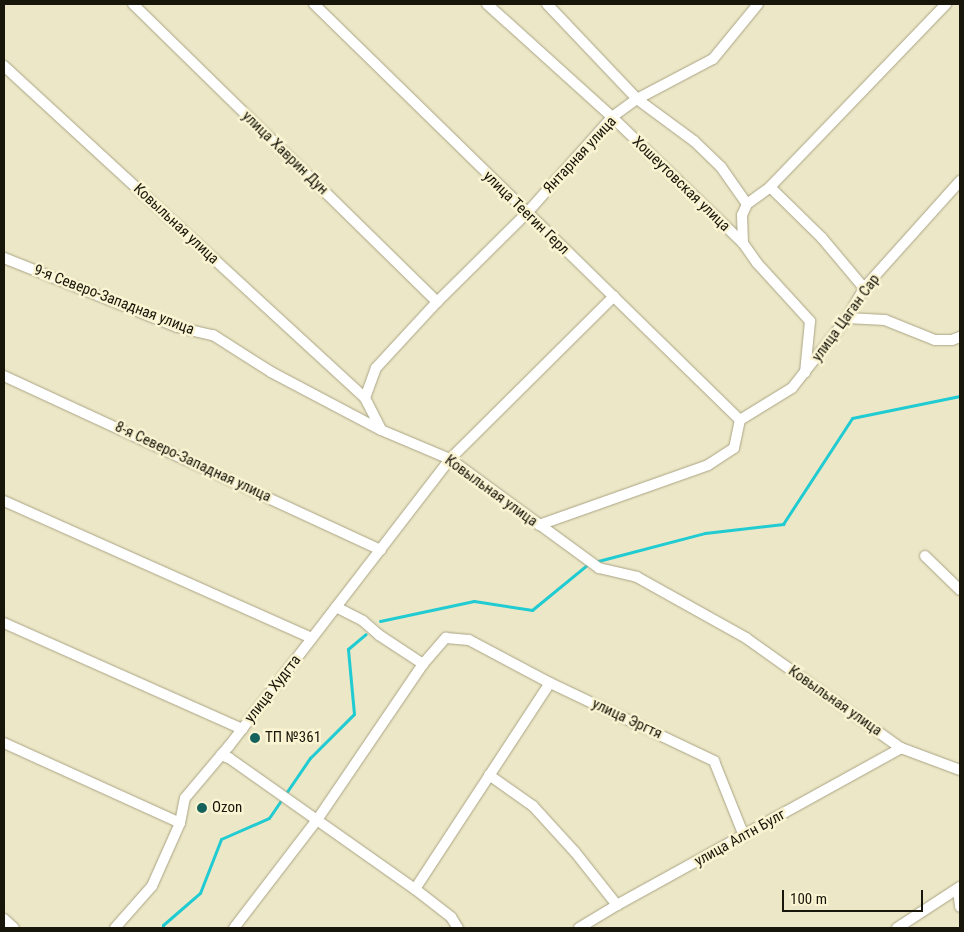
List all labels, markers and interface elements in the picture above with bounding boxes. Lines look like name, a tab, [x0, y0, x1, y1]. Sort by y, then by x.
street label: улица Хаврин Дун	[238, 107, 332, 199]
street label: Янтарная улица	[540, 113, 620, 197]
street label: Хошеутовская улица	[628, 133, 734, 235]
street label: улица Теегин Герл	[479, 167, 573, 259]
street label: Ковыльная улица	[130, 180, 222, 268]
street label: 9-я Северо-Западная улица	[31, 261, 197, 339]
street label: улица Цаган Сар	[808, 271, 884, 365]
street label: 8-я Северо-Западная улица	[112, 418, 274, 506]
street label: Ковыльная улица	[441, 451, 541, 531]
street label: улица Худгта	[241, 652, 305, 726]
street label: Ковыльная улица	[785, 662, 885, 740]
street label: улица Эргтя	[589, 695, 665, 743]
place label: ТП №361	[265, 729, 321, 747]
marker: ТП №361	[249, 732, 261, 744]
place label: Ozon	[212, 799, 242, 817]
marker: Ozon	[196, 802, 208, 814]
street label: улица Алтн Булг	[691, 806, 789, 870]
scale bar	[784, 880, 925, 912]
text: 100 m	[790, 890, 827, 908]

